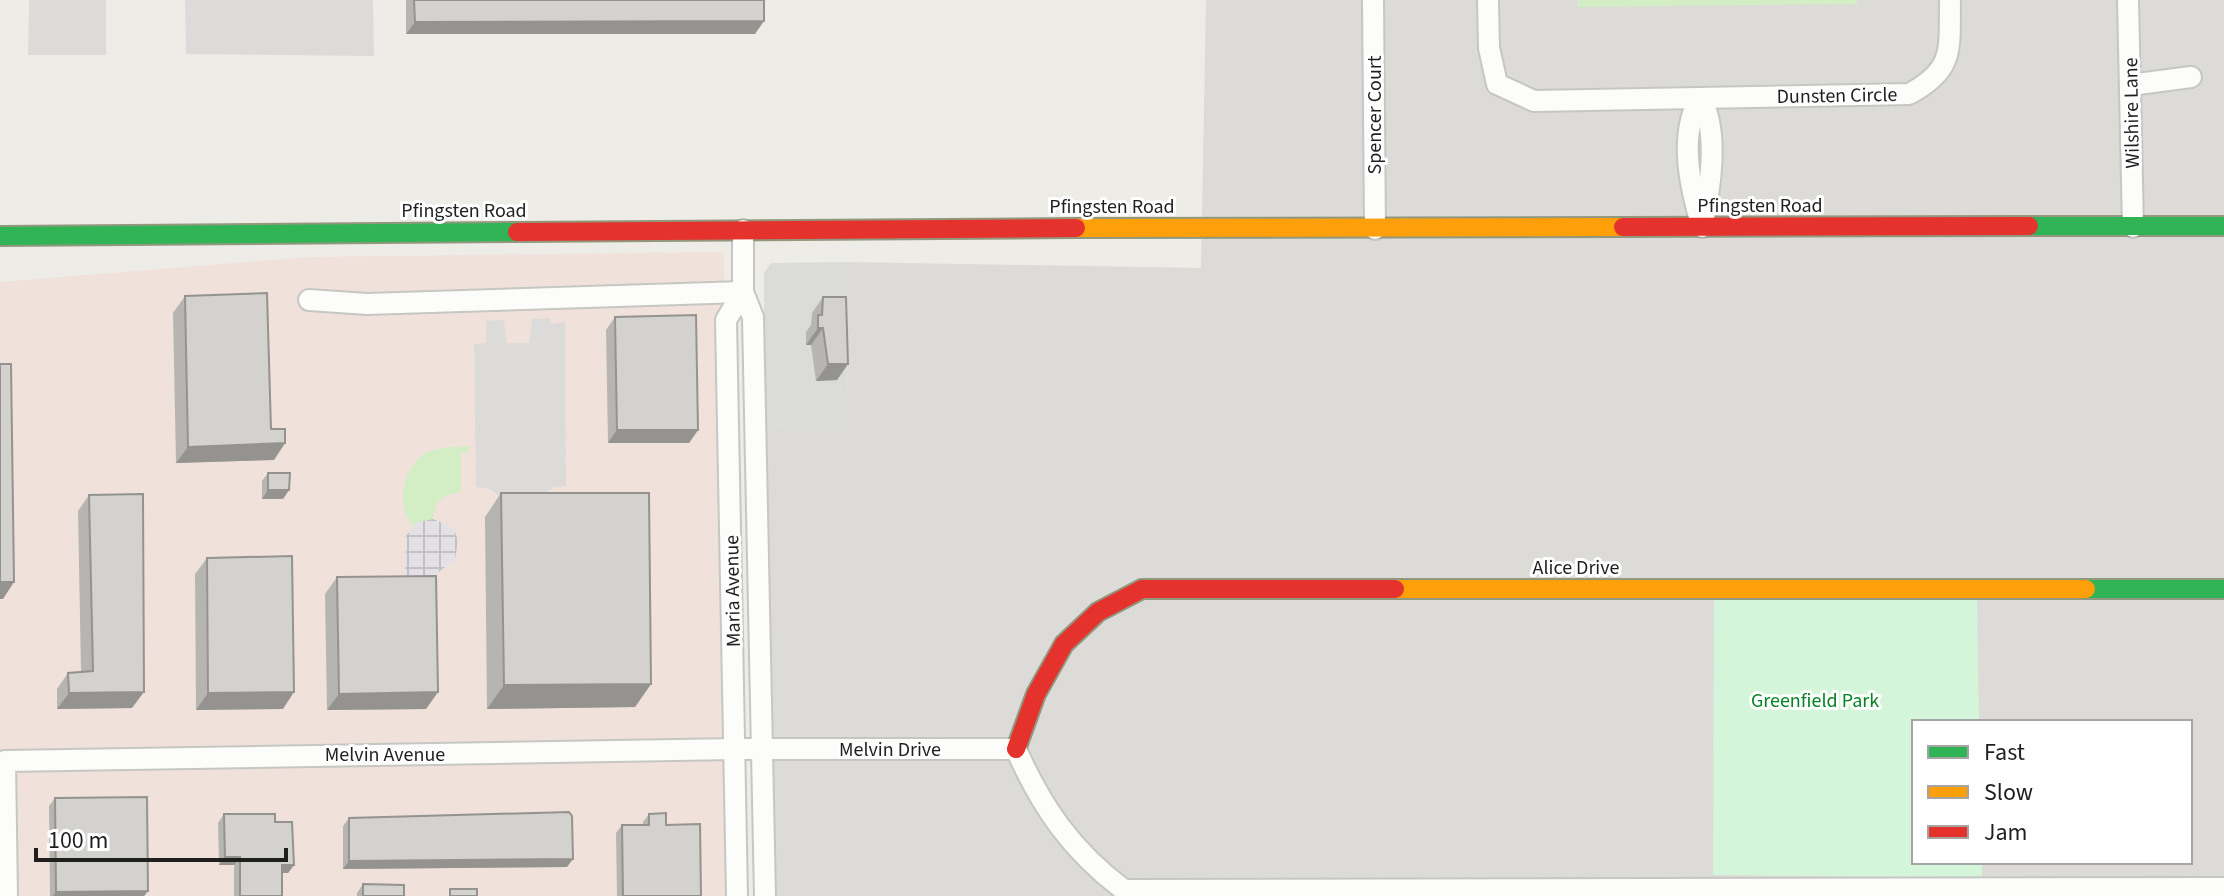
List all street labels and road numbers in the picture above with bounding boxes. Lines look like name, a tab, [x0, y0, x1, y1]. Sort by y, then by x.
street label: Spencer Court	[1361, 55, 1389, 175]
street label: Wilshire Lane	[2117, 57, 2147, 169]
street label: Dunsten Circle	[1776, 81, 1898, 111]
street label: Pfingsten Road	[1697, 192, 1823, 220]
street label: Pfingsten Road	[1049, 193, 1175, 221]
street label: Pfingsten Road	[401, 197, 527, 225]
street label: Maria Avenue	[718, 535, 748, 647]
street label: Alice Drive	[1533, 554, 1620, 582]
street label: Melvin Drive	[839, 736, 941, 764]
street label: Melvin Avenue	[325, 741, 445, 769]

